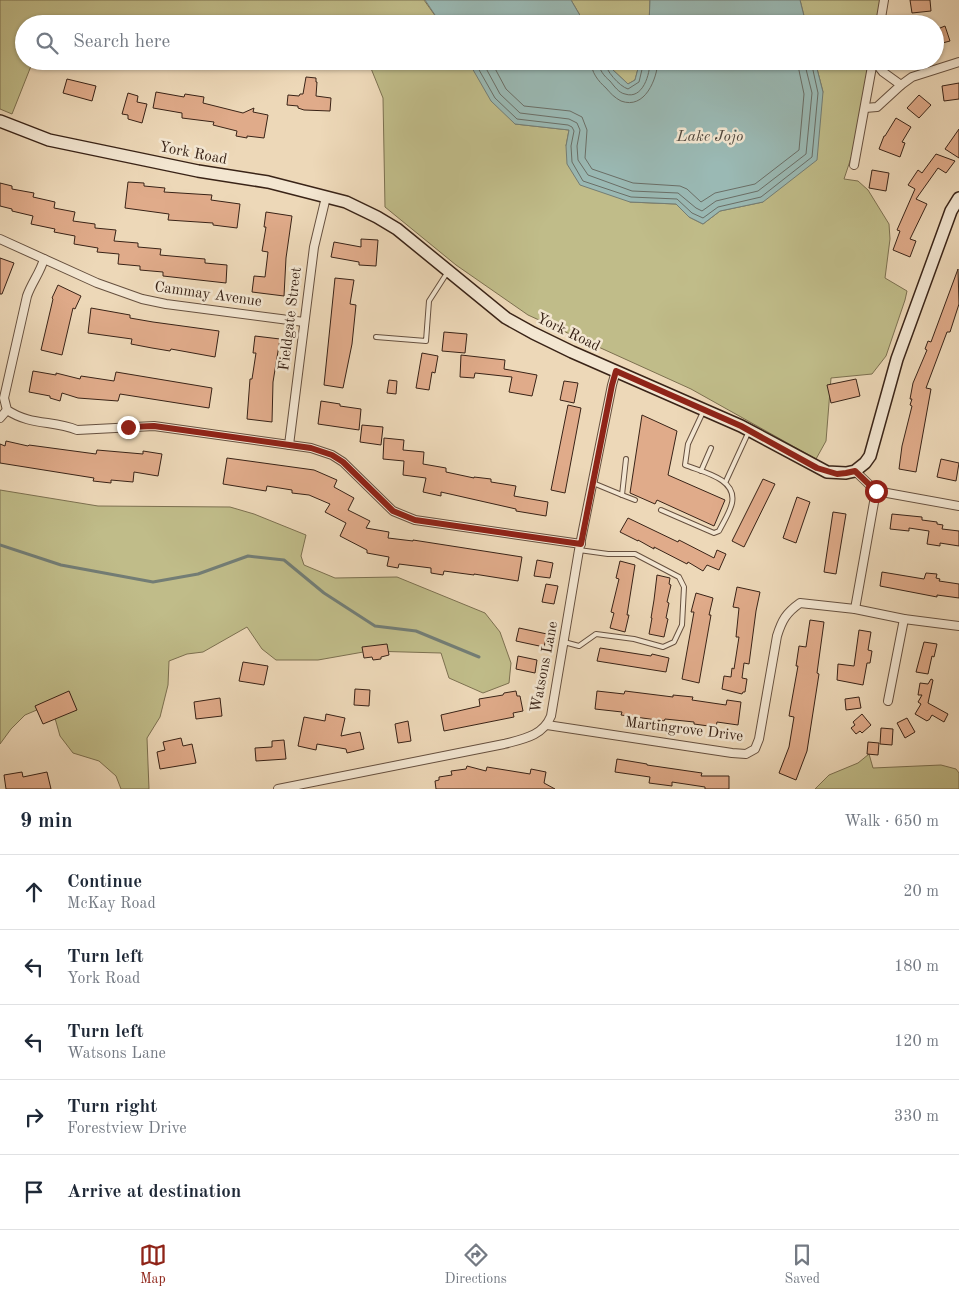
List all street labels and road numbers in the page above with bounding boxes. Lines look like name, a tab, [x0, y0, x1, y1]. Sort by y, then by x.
street label: York Road	[158, 140, 228, 168]
street label: Fieldgate Street	[277, 266, 305, 372]
street label: Cammay Avenue	[153, 280, 263, 310]
street label: York Road	[534, 311, 602, 355]
street label: Watsons Lane	[529, 620, 561, 714]
street label: Martingrove Drive	[624, 715, 744, 745]

